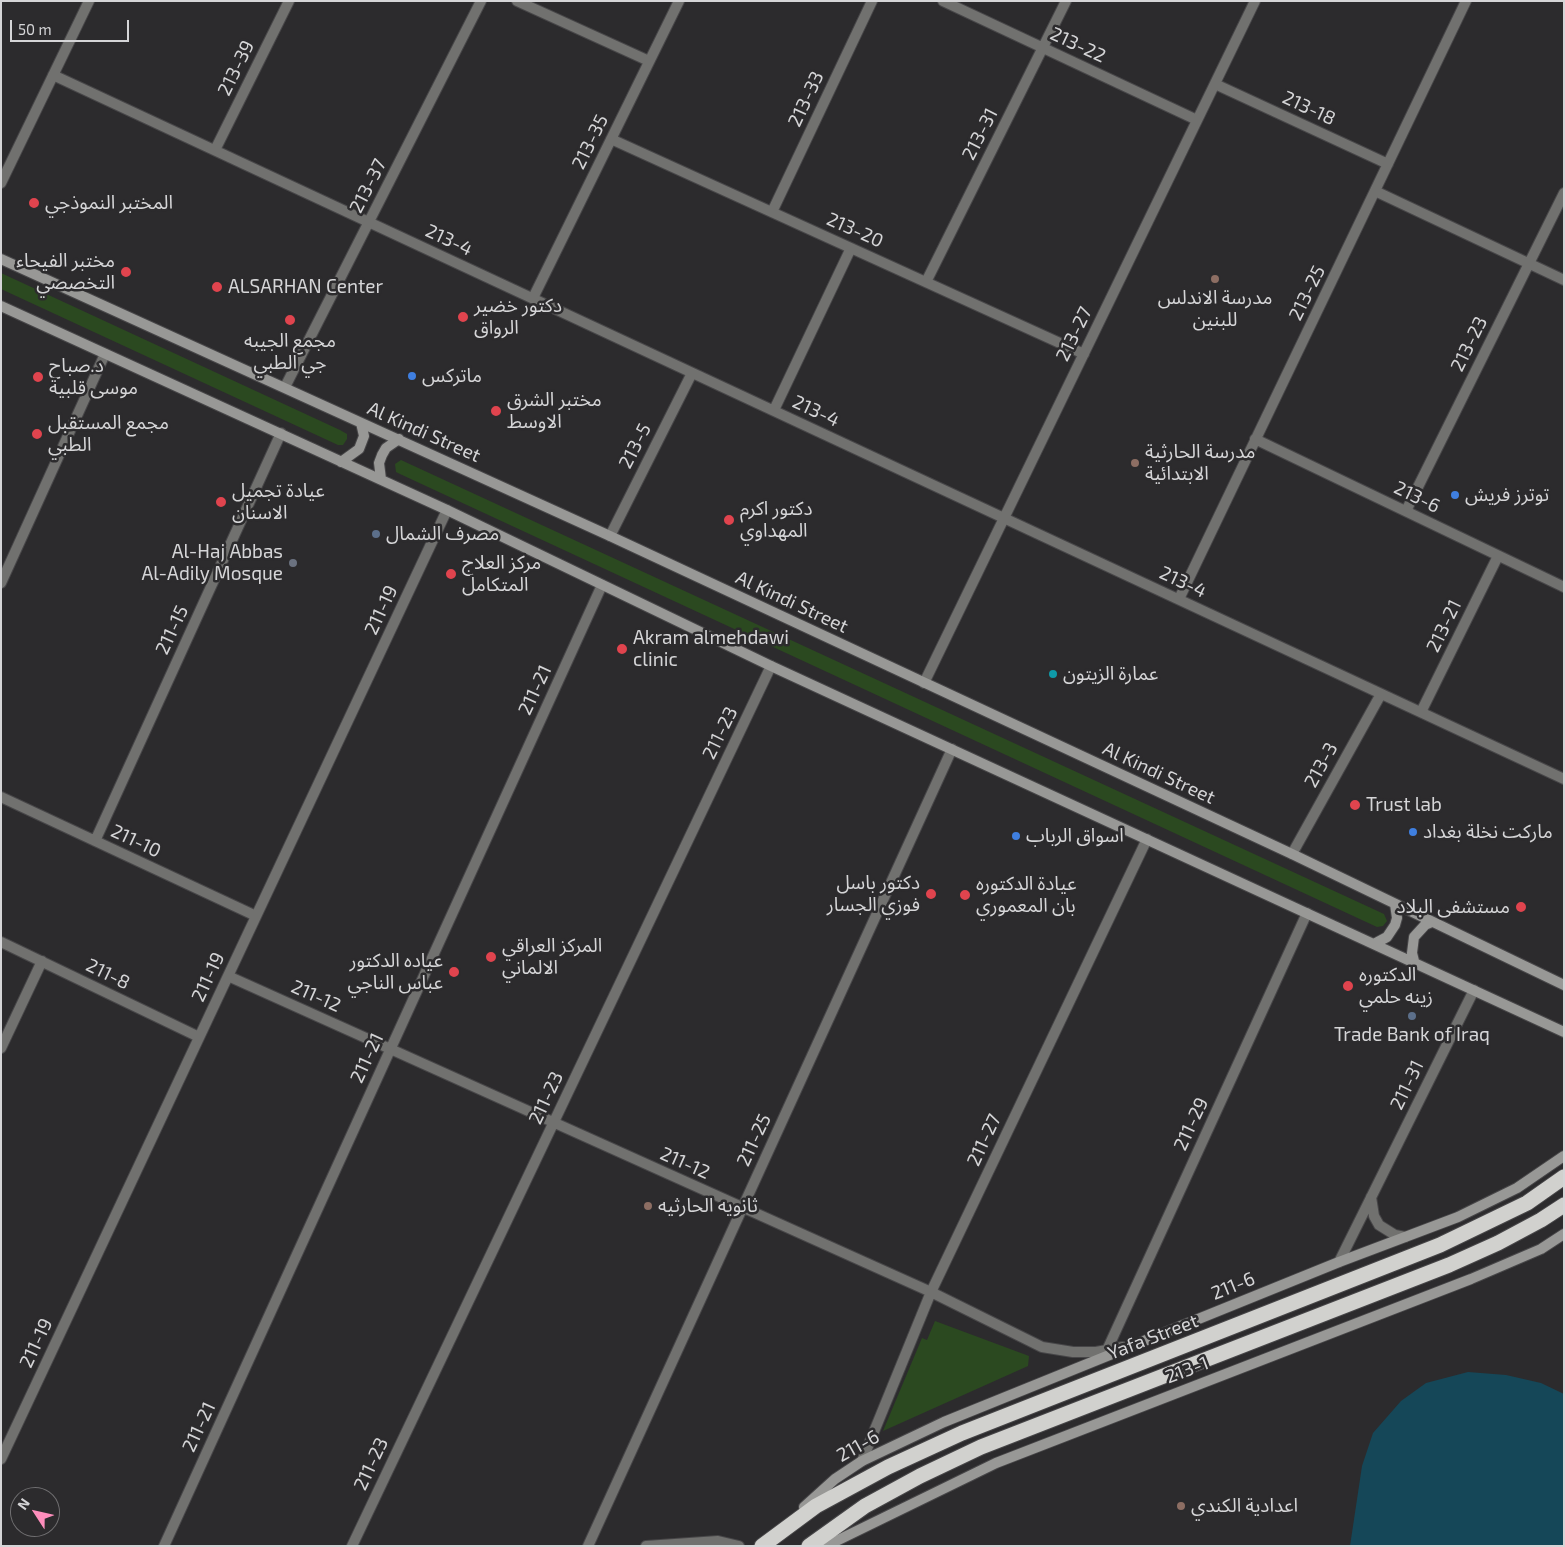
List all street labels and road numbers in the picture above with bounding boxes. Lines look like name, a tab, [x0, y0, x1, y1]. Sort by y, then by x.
street label: 213-22	[1047, 22, 1109, 68]
street label: 213-39	[213, 37, 259, 99]
street label: 213-33	[783, 68, 829, 130]
street label: 213-18	[1279, 86, 1339, 130]
street label: 213-31	[957, 104, 1003, 164]
street label: 213-35	[567, 111, 613, 173]
street label: 213-37	[345, 155, 391, 217]
street label: 213-20	[823, 207, 887, 253]
street label: 213-4	[422, 219, 476, 261]
street label: 213-25	[1284, 262, 1330, 324]
street label: 213-27	[1051, 303, 1097, 365]
street label: 213-23	[1446, 313, 1492, 375]
street label: 213-4	[789, 390, 843, 432]
street label: Al Kindi Street	[364, 397, 484, 467]
street label: 213-5	[614, 420, 656, 472]
street label: 213-6	[1390, 476, 1444, 518]
street label: 213-4	[1156, 561, 1210, 603]
street label: Al Kindi Street	[732, 566, 852, 638]
street label: 211-19	[360, 582, 402, 638]
street label: 213-21	[1422, 596, 1466, 656]
street label: 211-15	[151, 602, 193, 658]
street label: 211-21	[514, 661, 556, 719]
street label: 211-23	[698, 703, 742, 763]
street label: Al Kindi Street	[1099, 737, 1219, 809]
street label: 213-3	[1299, 739, 1343, 791]
street label: 211-10	[107, 820, 165, 862]
street label: 211-19	[187, 949, 229, 1005]
street label: 211-8	[82, 954, 134, 994]
street label: 211-12	[288, 975, 344, 1017]
street label: 211-21	[346, 1029, 388, 1087]
street label: 211-31	[1385, 1056, 1429, 1114]
street label: 211-23	[524, 1068, 568, 1128]
street label: 211-29	[1169, 1094, 1213, 1154]
street label: 211-25	[732, 1110, 776, 1170]
street label: 211-27	[962, 1110, 1006, 1170]
street label: 211-12	[657, 1142, 713, 1184]
street label: 211-6	[1208, 1267, 1258, 1305]
street label: Yafa Street	[1105, 1309, 1201, 1365]
street label: 211-19	[15, 1315, 57, 1371]
street label: 213-1	[1162, 1351, 1212, 1389]
street label: 211-21	[178, 1398, 220, 1456]
street label: 211-6	[833, 1425, 883, 1467]
street label: 211-23	[349, 1434, 393, 1494]

